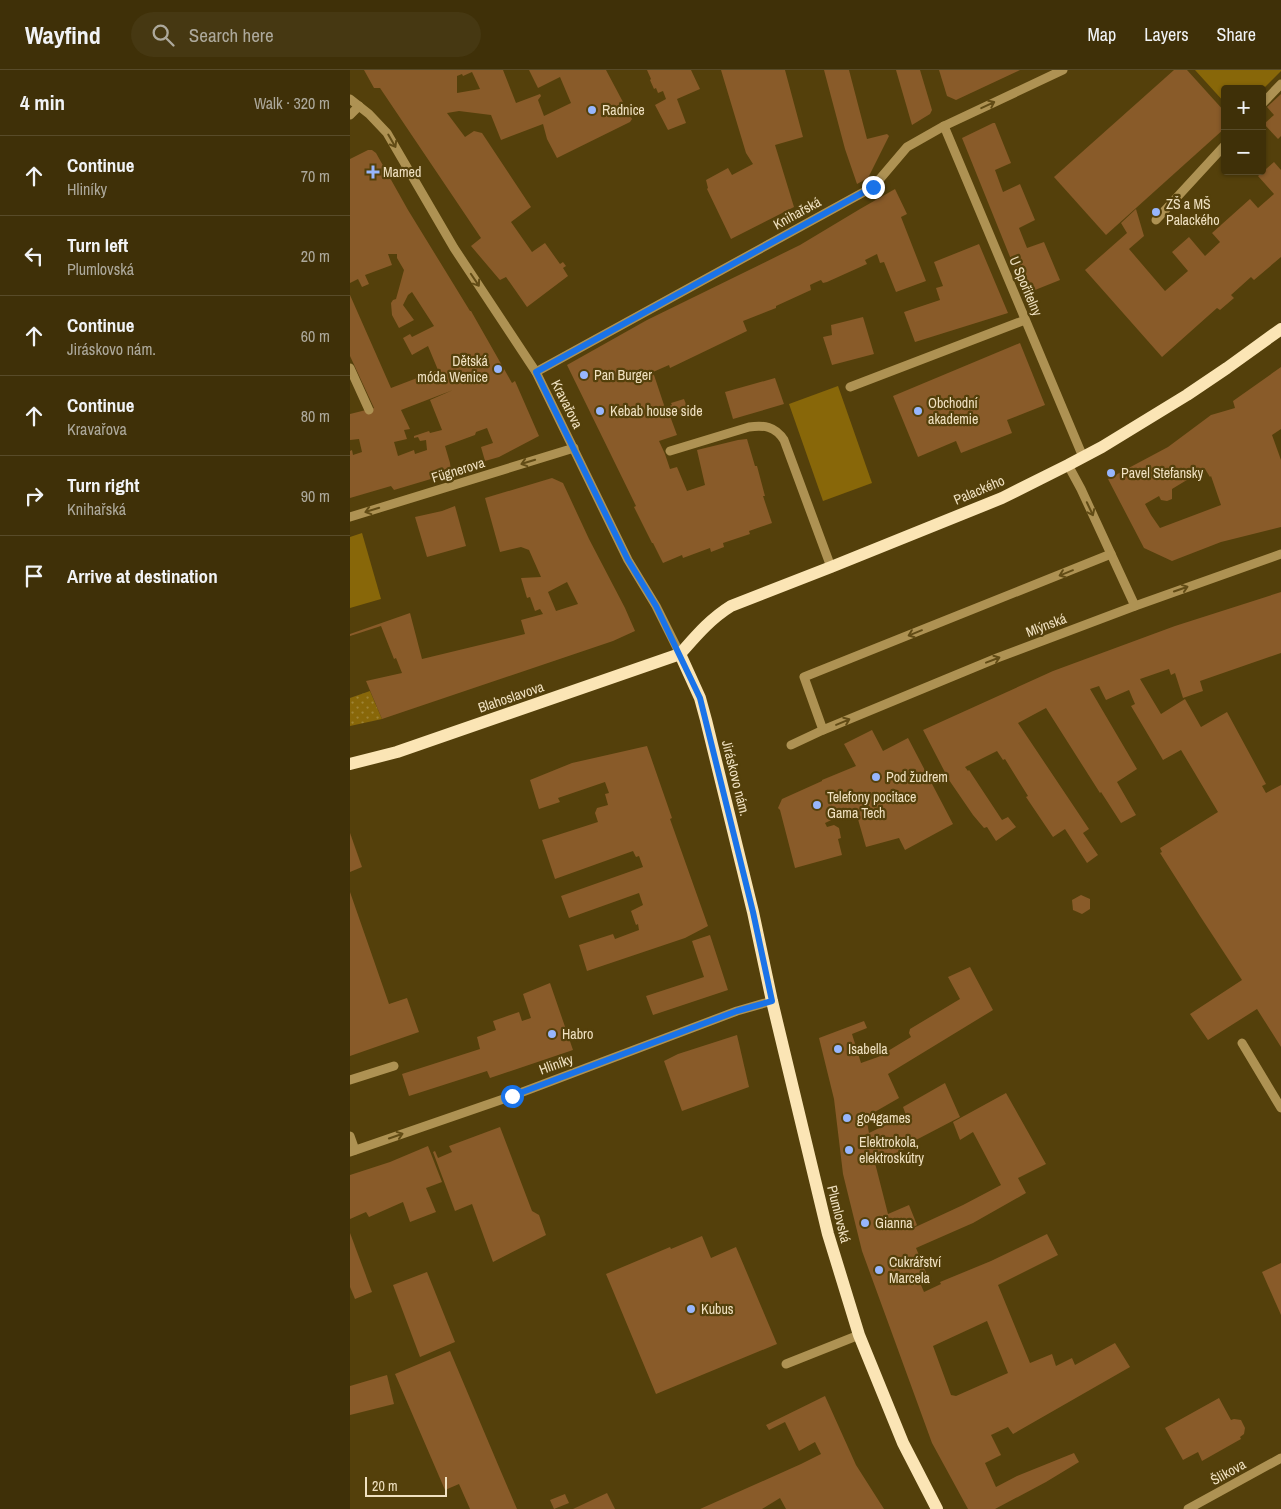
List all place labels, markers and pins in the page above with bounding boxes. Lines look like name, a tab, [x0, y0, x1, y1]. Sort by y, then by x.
place label: Radnice	[602, 101, 645, 119]
marker: Radnice	[586, 104, 598, 116]
place label: Mamed	[383, 163, 421, 181]
marker: Mamed	[367, 166, 379, 178]
place label: ZŠ a MŠ Palackého	[1166, 195, 1220, 229]
marker: ZŠ a MŠ Palackého	[1150, 206, 1162, 218]
place label: Dětská móda Wenice	[417, 352, 489, 386]
marker: Dětská móda Wenice	[492, 363, 504, 375]
place label: Pan Burger	[594, 366, 652, 384]
marker: Pan Burger	[578, 369, 590, 381]
place label: Obchodní akademie	[928, 394, 979, 428]
place label: Kebab house side	[610, 402, 703, 420]
marker: Kebab house side	[594, 405, 606, 417]
marker: Obchodní akademie	[912, 405, 924, 417]
place label: Pavel Stefansky	[1121, 464, 1204, 482]
marker: Pavel Stefansky	[1105, 467, 1117, 479]
place label: Pod žudrem	[886, 768, 948, 786]
marker: Pod žudrem	[870, 771, 882, 783]
place label: Telefony pocitace Gama Tech	[827, 788, 916, 822]
marker: Telefony pocitace Gama Tech	[811, 799, 823, 811]
place label: Habro	[562, 1025, 593, 1043]
marker: Habro	[546, 1028, 558, 1040]
place label: Isabella	[848, 1040, 888, 1058]
marker: Isabella	[832, 1043, 844, 1055]
place label: go4games	[857, 1109, 911, 1127]
marker: go4games	[841, 1112, 853, 1124]
place label: Elektrokola, elektroskútry	[859, 1133, 924, 1167]
marker: Elektrokola, elektroskútry	[843, 1144, 855, 1156]
place label: Gianna	[875, 1214, 913, 1232]
marker: Gianna	[859, 1217, 871, 1229]
place label: Cukrářství Marcela	[889, 1253, 942, 1287]
marker: Cukrářství Marcela	[873, 1264, 885, 1276]
place label: Kubus	[701, 1300, 734, 1318]
marker: Kubus	[685, 1303, 697, 1315]

